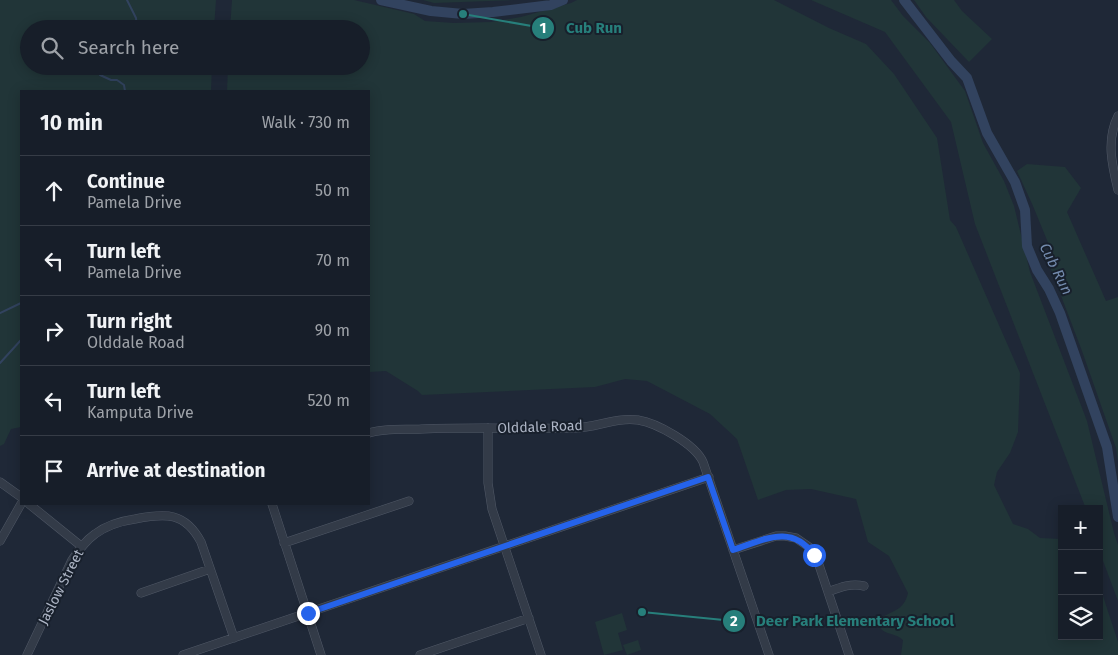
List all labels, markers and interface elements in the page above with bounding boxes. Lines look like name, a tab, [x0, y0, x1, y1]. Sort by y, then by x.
callout: Cub Run	[531, 13, 632, 43]
text: 1	[540, 19, 546, 37]
text: Cub Run	[566, 19, 622, 37]
search box	[20, 20, 370, 75]
icon: search	[38, 34, 66, 62]
text: Search here	[78, 36, 179, 59]
text: 10 min	[40, 110, 103, 136]
text: Walk · 730 m	[262, 113, 350, 132]
text: Continue	[87, 170, 165, 193]
icon: ahead	[40, 177, 68, 205]
text: 50 m	[315, 181, 350, 200]
text: Pamela Drive	[87, 193, 182, 212]
text: Turn left	[87, 240, 161, 263]
water label: Cub Run	[1036, 240, 1076, 298]
icon: left	[40, 247, 68, 275]
text: 70 m	[316, 251, 350, 270]
text: Pamela Drive	[87, 263, 182, 282]
text: Turn right	[87, 310, 172, 333]
icon: right	[40, 317, 68, 345]
text: 90 m	[315, 321, 350, 340]
text: Olddale Road	[87, 333, 185, 352]
text: Turn left	[87, 380, 161, 403]
icon: left	[40, 387, 68, 415]
text: 520 m	[307, 391, 350, 410]
text: Kamputa Drive	[87, 403, 194, 422]
street label: Olddale Road	[497, 417, 583, 437]
icon: arrive	[40, 457, 68, 485]
text: Arrive at destination	[87, 459, 266, 482]
map controls	[1058, 505, 1103, 640]
button: +	[1058, 505, 1103, 550]
route start	[803, 544, 826, 567]
street label: Jaslow Street	[35, 546, 88, 627]
button: −	[1058, 550, 1103, 595]
button: layers	[1058, 595, 1103, 640]
route end	[297, 602, 320, 625]
callout: Deer Park Elementary School	[721, 606, 964, 636]
text: 2	[730, 612, 738, 630]
text: Deer Park Elementary School	[756, 612, 954, 630]

